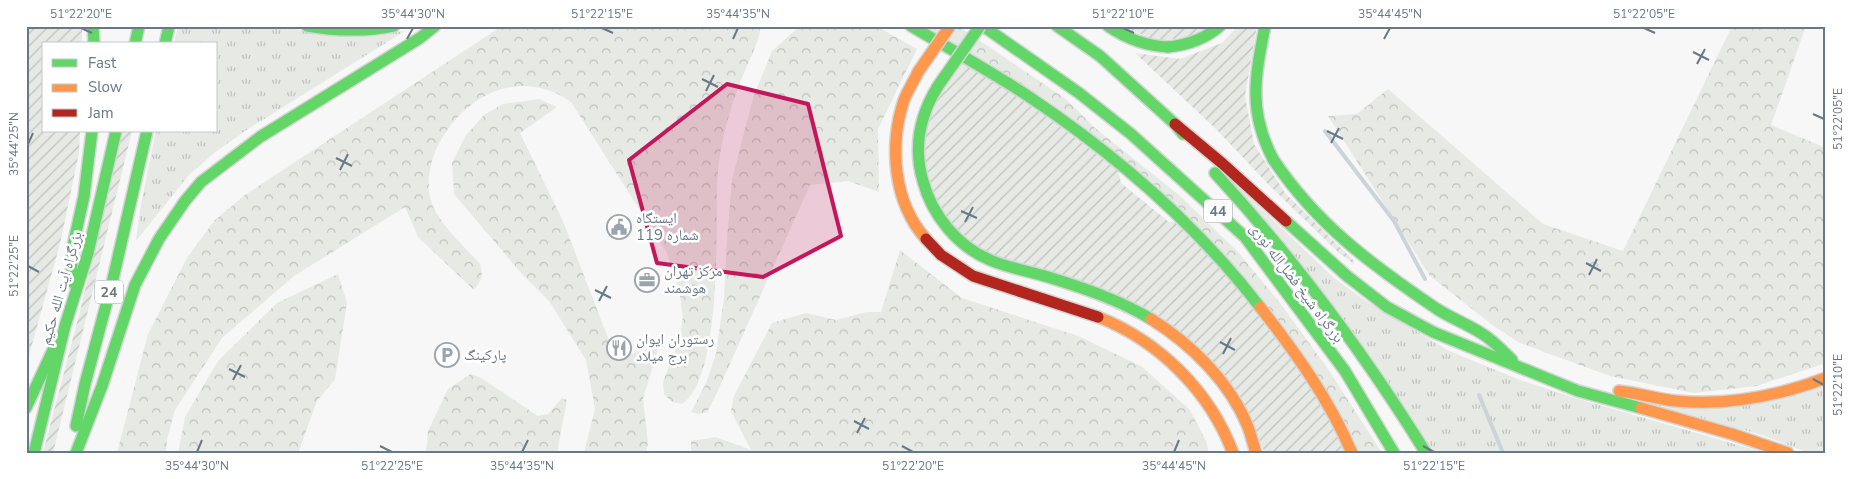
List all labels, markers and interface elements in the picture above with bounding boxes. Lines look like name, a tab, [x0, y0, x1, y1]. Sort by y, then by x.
text: 51°22'20"E	[50, 6, 112, 22]
text: 35°44'30"N	[381, 6, 445, 22]
text: 51°22'15"E	[571, 6, 633, 22]
text: 35°44'35"N	[706, 6, 770, 22]
text: 51°22'10"E	[1092, 6, 1154, 22]
text: 35°44'45"N	[1358, 6, 1422, 22]
text: 51°22'05"E	[1613, 6, 1675, 22]
legend	[42, 42, 218, 132]
text: Fast	[88, 53, 117, 73]
text: Slow	[88, 77, 123, 97]
text: 51°22'05"E	[1830, 88, 1846, 150]
text: Jam	[87, 103, 114, 123]
text: 35°44'25"N	[6, 112, 22, 176]
road number: 44	[1204, 200, 1232, 222]
place label: ایستگاه شماره 119	[636, 208, 699, 245]
public building icon: ایستگاه شماره 119	[606, 214, 632, 240]
street label: بزرگراه شیخ فضل‌الله نوری	[1245, 219, 1349, 347]
street label: بزرگراه آیت الله حکیم	[35, 229, 87, 347]
text: 51°22'25"E	[6, 235, 22, 297]
place label: مرکز تهران هوشمند	[664, 261, 722, 298]
office icon: مرکز تهران هوشمند	[634, 267, 660, 293]
road number: 24	[95, 280, 123, 304]
place label: رستوران ایوان برج میلاد	[636, 329, 714, 366]
restaurant icon: رستوران ایوان برج میلاد	[606, 335, 632, 361]
parking icon: پارکینگ	[434, 342, 460, 368]
place label: پارکینگ	[464, 345, 506, 365]
text: 51°22'10"E	[1830, 354, 1846, 416]
text: 35°44'30"N	[165, 458, 229, 474]
text: 51°22'25"E	[361, 458, 423, 474]
text: 35°44'35"N	[490, 458, 554, 474]
text: 51°22'20"E	[882, 458, 944, 474]
text: 35°44'45"N	[1142, 458, 1206, 474]
text: 51°22'15"E	[1403, 458, 1465, 474]

